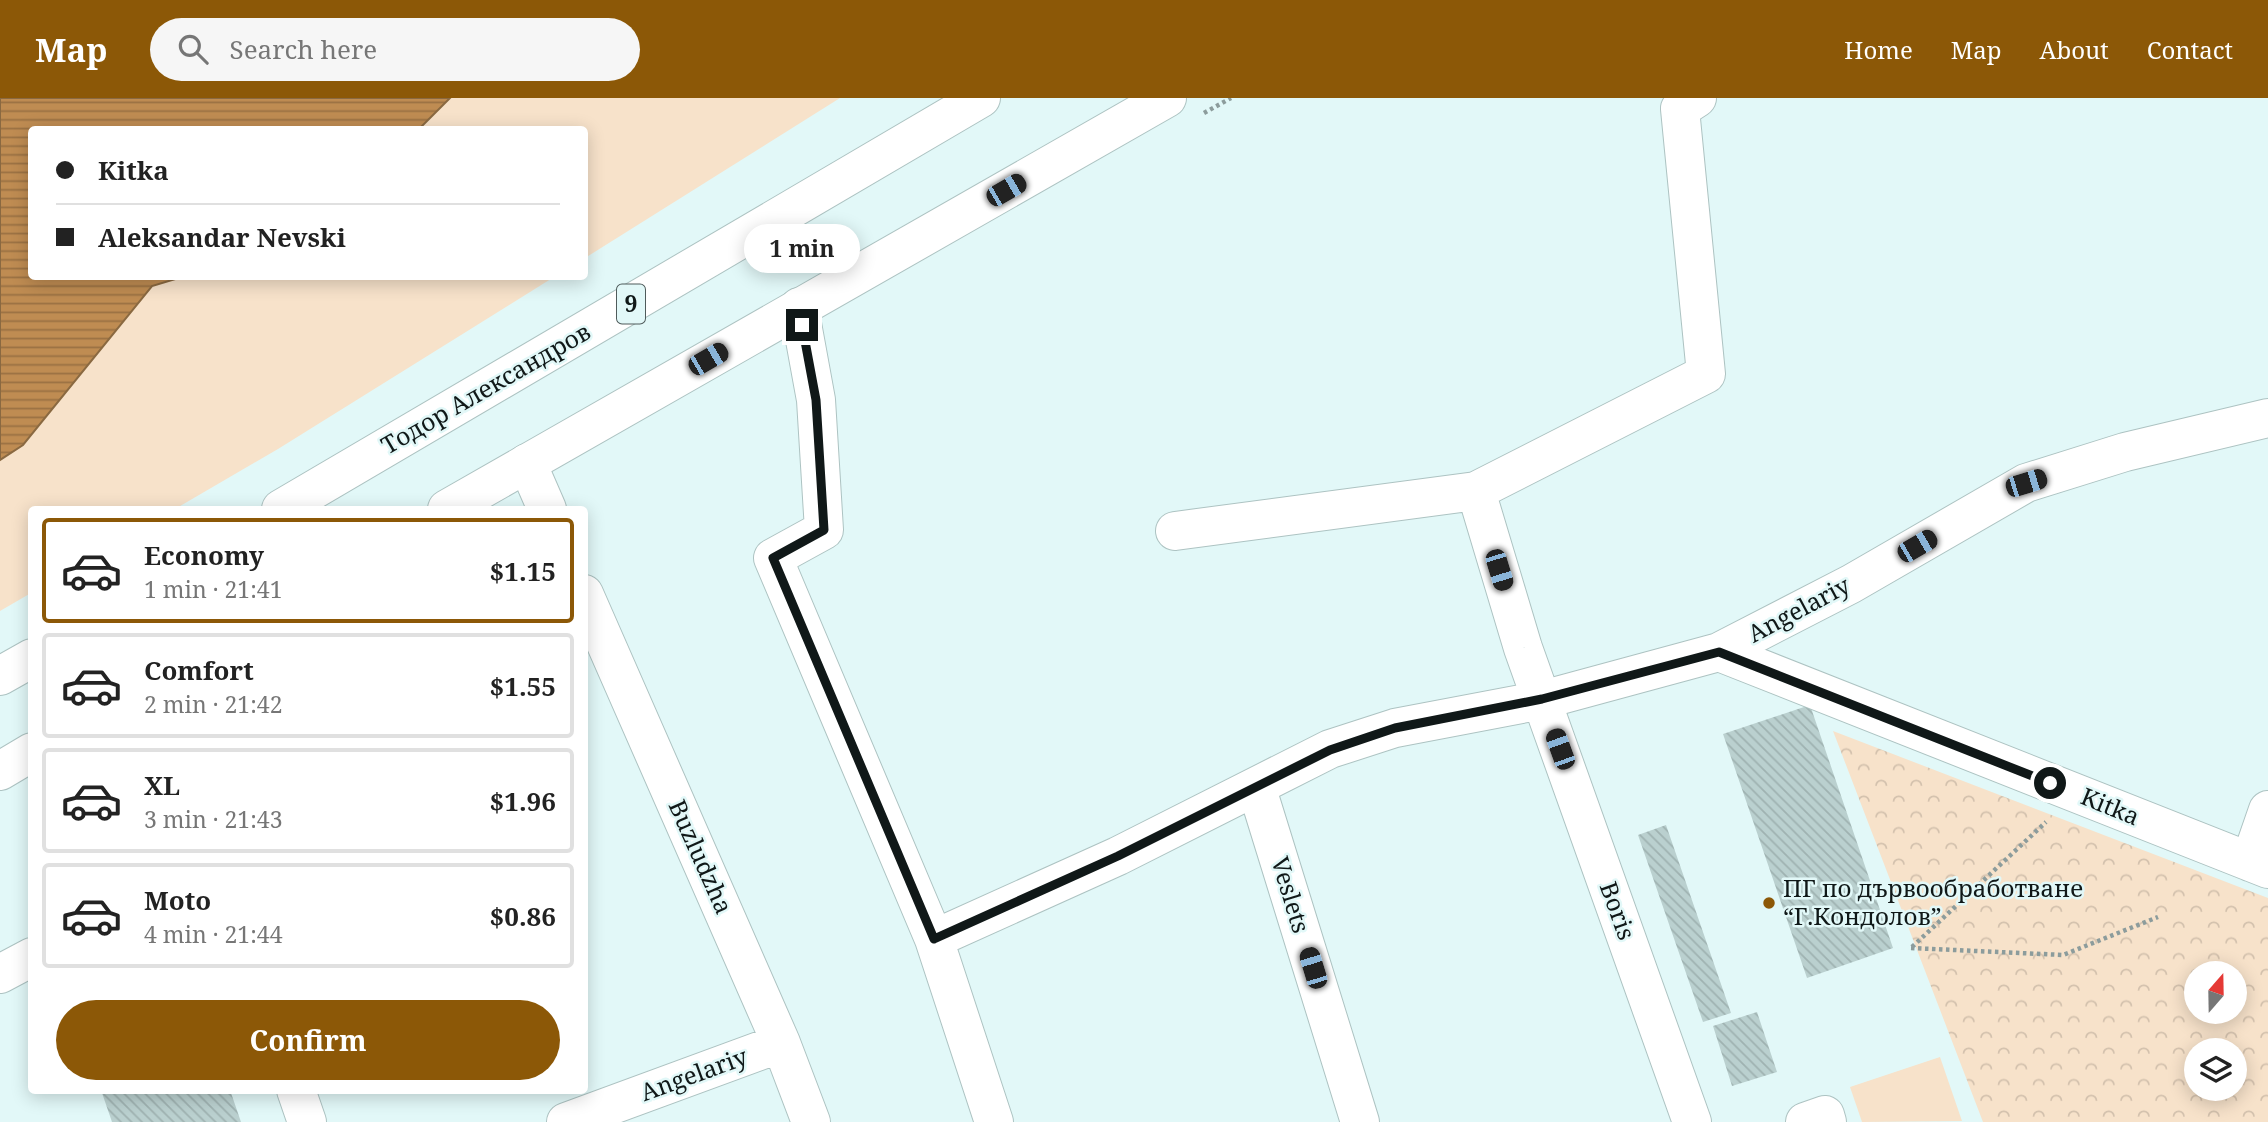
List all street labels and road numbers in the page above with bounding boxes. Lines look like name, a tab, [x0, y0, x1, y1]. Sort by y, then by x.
road number: 9	[617, 284, 645, 324]
street label: Тодор Александров	[375, 314, 596, 461]
street label: Angelariy	[1741, 568, 1856, 649]
street label: Kitka	[2076, 779, 2145, 832]
street label: Buzludzha	[662, 794, 741, 919]
street label: Veslets	[1264, 852, 1319, 937]
street label: Boris	[1593, 877, 1644, 944]
street label: Angelariy	[635, 1039, 752, 1108]

